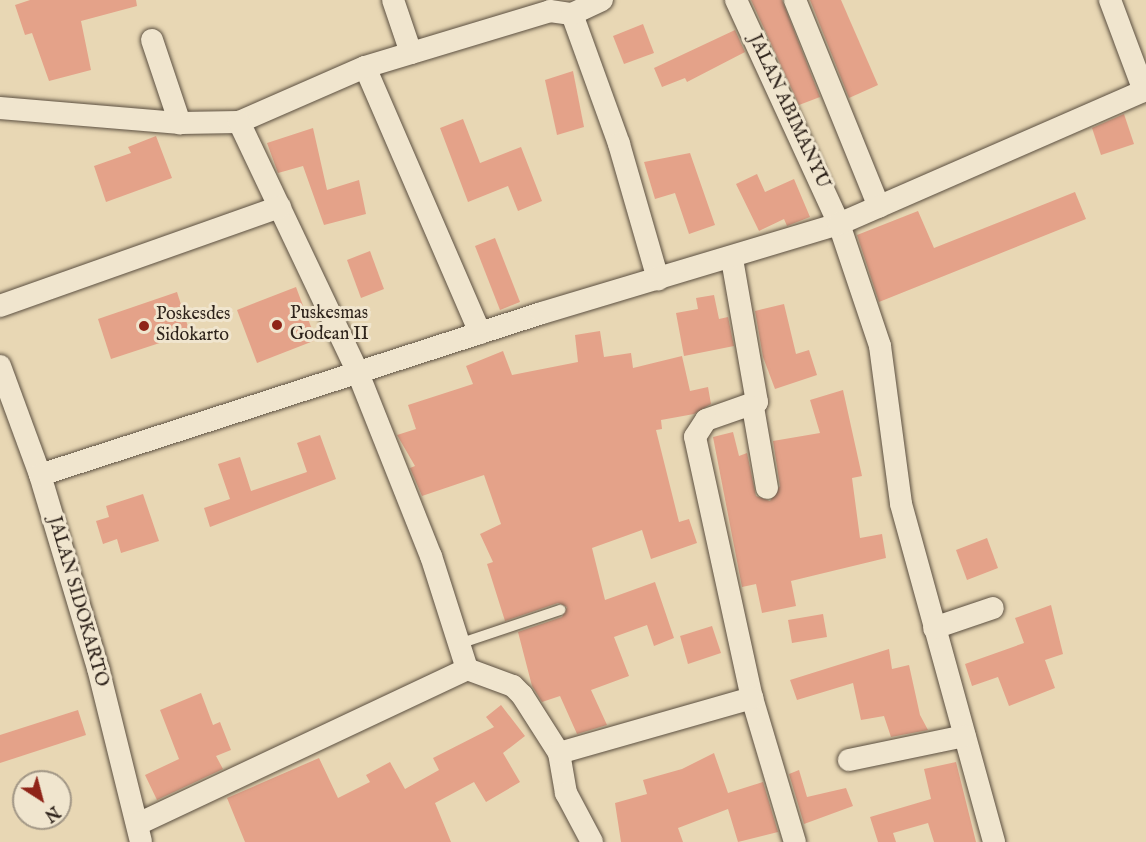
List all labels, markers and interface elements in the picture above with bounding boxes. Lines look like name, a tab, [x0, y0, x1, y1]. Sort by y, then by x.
street label: JALAN ABIMANYU	[743, 31, 833, 193]
place label: Puskesmas Godean II	[290, 304, 369, 346]
place label: Poskesdes Sidokarto	[156, 305, 230, 348]
marker: Puskesmas Godean II	[268, 316, 286, 334]
marker: Poskesdes Sidokarto	[137, 319, 151, 333]
street label: JALAN SIDOKARTO	[42, 514, 112, 690]
north arrow	[12, 770, 72, 830]
text: N	[40, 801, 63, 825]

